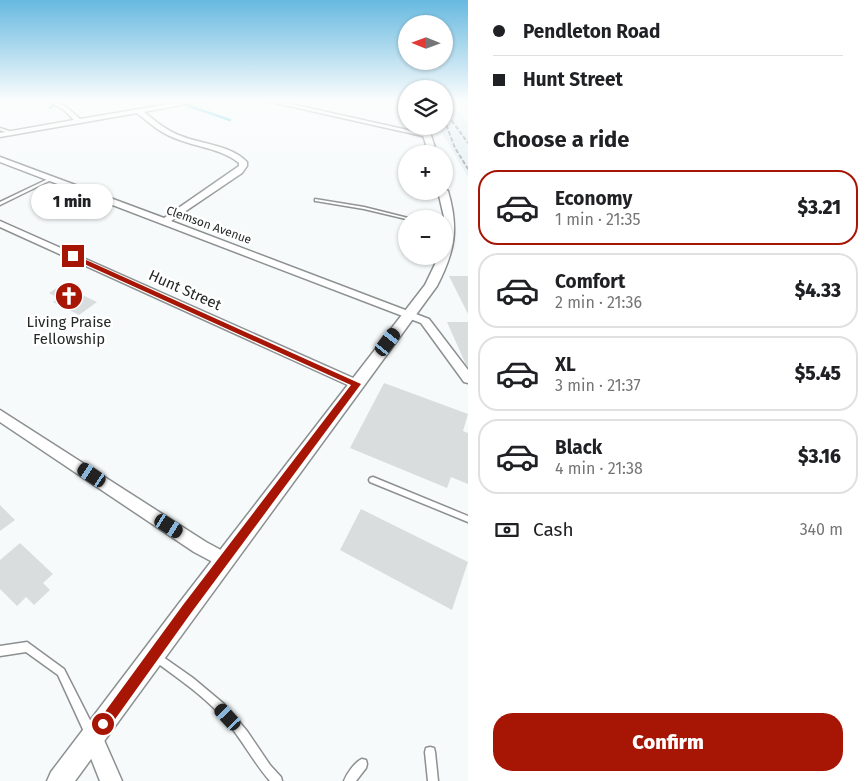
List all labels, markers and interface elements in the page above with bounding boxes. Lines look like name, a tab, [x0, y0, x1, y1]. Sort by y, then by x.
north arrow	[398, 15, 452, 70]
map controls	[398, 15, 453, 265]
text: Pendleton Road	[523, 20, 660, 43]
text: Hunt Street	[523, 68, 623, 91]
button: layers	[398, 80, 453, 135]
text: Choose a ride	[493, 126, 629, 153]
button: +	[398, 145, 453, 200]
callout: 1 min	[32, 184, 114, 218]
icon: car	[495, 185, 540, 230]
text: Economy	[555, 187, 632, 210]
text: 1 min	[53, 192, 91, 211]
text: $3.21	[797, 196, 841, 219]
street label: Clemson Avenue	[165, 203, 253, 247]
button: −	[398, 210, 453, 265]
text: 1 min · 21:35	[555, 210, 641, 229]
route end	[62, 245, 84, 267]
street label: Hunt Street	[146, 266, 225, 314]
icon: car	[495, 268, 540, 313]
text: Comfort	[555, 270, 625, 293]
text: $4.33	[795, 279, 841, 302]
church icon: Living Praise Fellowship	[54, 281, 84, 311]
text: 2 min · 21:36	[555, 293, 642, 312]
place label: Living Praise Fellowship	[26, 313, 112, 348]
car	[372, 326, 403, 358]
icon: car	[495, 351, 540, 396]
text: XL	[555, 353, 576, 376]
text: $5.45	[795, 362, 841, 385]
text: 3 min · 21:37	[555, 376, 641, 395]
icon: car	[495, 434, 540, 479]
text: Black	[555, 436, 602, 459]
text: $3.16	[798, 445, 841, 468]
text: 4 min · 21:38	[555, 459, 643, 478]
car	[75, 460, 108, 490]
car	[152, 512, 185, 540]
icon: cash	[493, 516, 521, 544]
text: Cash	[533, 518, 574, 541]
text: 340 m	[800, 520, 843, 539]
car	[212, 701, 243, 733]
route start	[92, 713, 114, 735]
button: Confirm	[493, 713, 843, 771]

